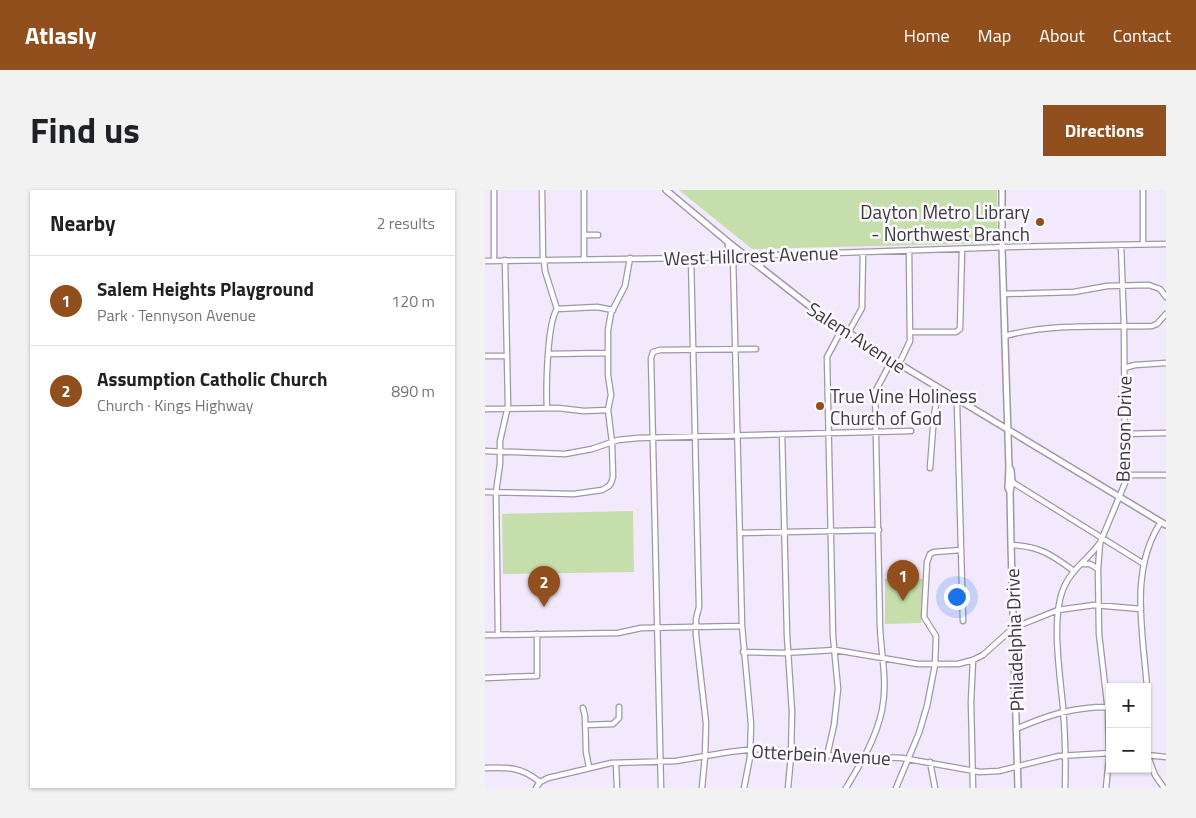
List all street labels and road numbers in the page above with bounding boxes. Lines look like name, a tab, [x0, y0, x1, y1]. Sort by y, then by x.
street label: West Hillcrest Avenue	[663, 237, 839, 273]
street label: Salem Avenue	[802, 294, 912, 380]
street label: Benson Drive	[1108, 376, 1138, 482]
street label: Philadelphia Drive	[997, 568, 1031, 712]
street label: Otterbein Avenue	[751, 736, 891, 772]

